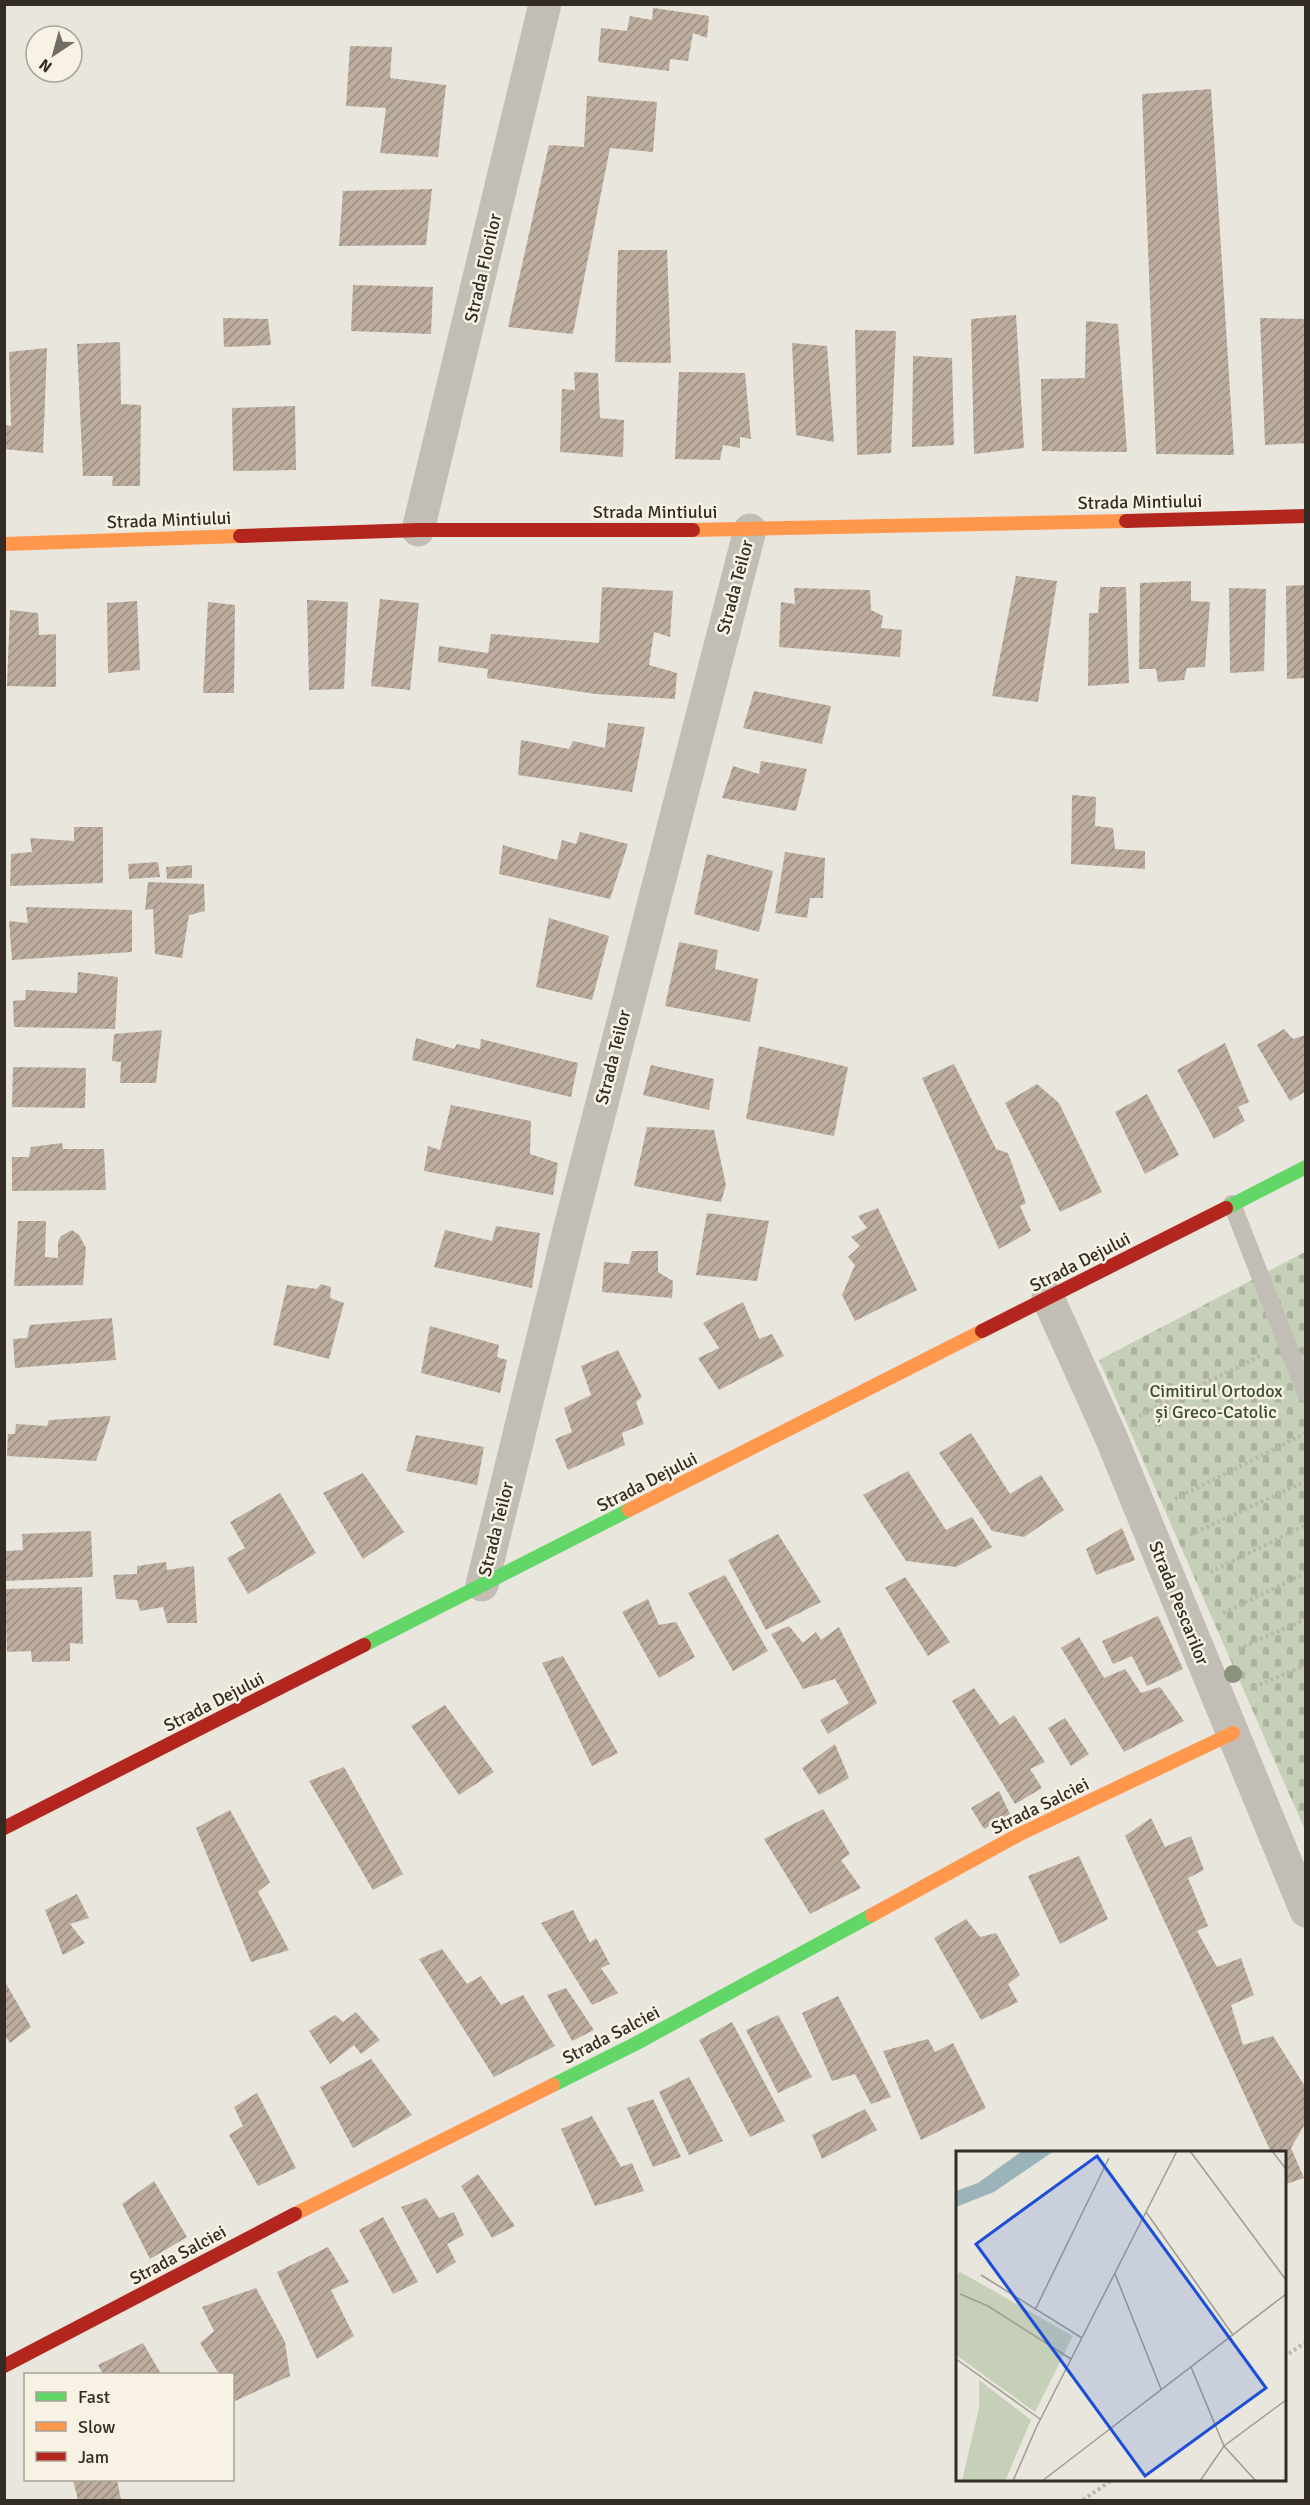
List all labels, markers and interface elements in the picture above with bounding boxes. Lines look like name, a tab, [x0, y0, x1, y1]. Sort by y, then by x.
north arrow	[24, 24, 84, 84]
text: N	[35, 54, 56, 77]
street label: Strada Florilor	[460, 211, 506, 325]
street label: Strada Mintiului	[1078, 490, 1202, 514]
street label: Strada Mintiului	[593, 501, 717, 523]
street label: Strada Mintiului	[106, 507, 232, 533]
street label: Strada Teilor	[712, 537, 758, 637]
street label: Strada Teilor	[591, 1007, 635, 1107]
street label: Strada Dejului	[1026, 1227, 1134, 1297]
park label: Cimitirul Ortodox și Greco-Catolic	[1149, 1380, 1283, 1423]
street label: Strada Dejului	[593, 1447, 701, 1517]
street label: Strada Teilor	[474, 1479, 518, 1579]
street label: Strada Pescarilor	[1144, 1538, 1214, 1668]
street label: Strada Dejului	[160, 1667, 268, 1737]
street label: Strada Salciei	[987, 1773, 1093, 1839]
street label: Strada Salciei	[559, 2001, 663, 2069]
inset map	[956, 2151, 1286, 2481]
street label: Strada Salciei	[126, 2220, 230, 2290]
legend	[24, 2373, 234, 2481]
text: Fast	[78, 2386, 110, 2408]
text: Slow	[78, 2416, 115, 2438]
text: Jam	[78, 2446, 109, 2468]

